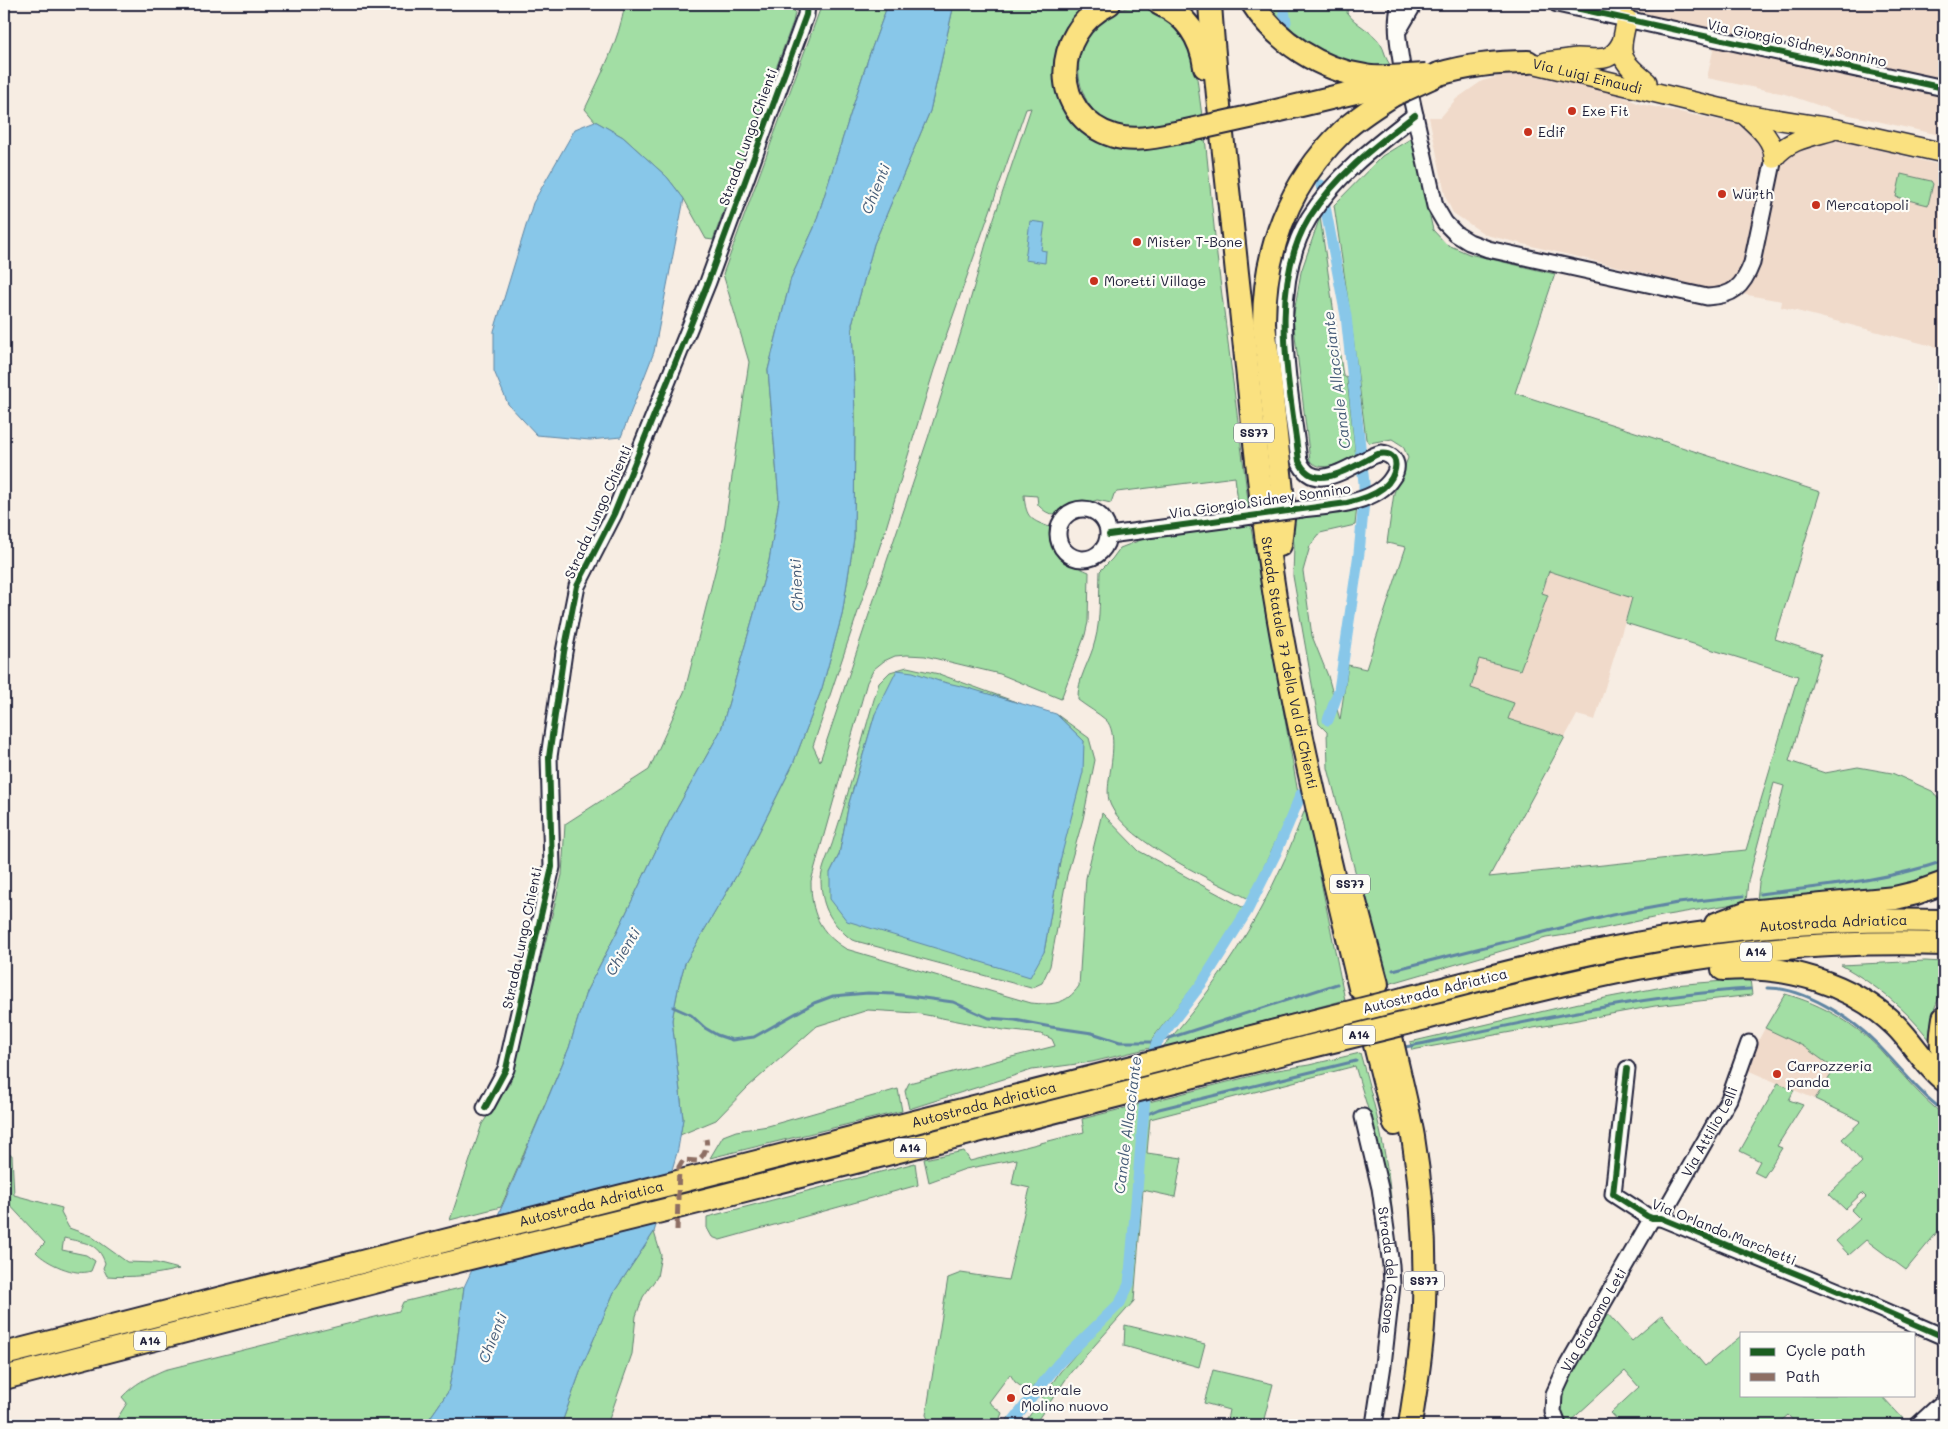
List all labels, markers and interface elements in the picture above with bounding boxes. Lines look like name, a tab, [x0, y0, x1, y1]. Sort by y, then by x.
street label: Via Giorgio Sidney Sonnino	[1706, 14, 1889, 71]
street label: Via Luigi Einaudi	[1531, 53, 1644, 98]
street label: Strada Lungo Chienti	[714, 66, 781, 208]
place label: Exe Fit	[1582, 101, 1629, 120]
marker: Exe Fit	[1566, 105, 1578, 117]
place label: Edif	[1538, 122, 1565, 141]
marker: Edif	[1522, 126, 1534, 138]
water label: Chienti	[856, 160, 894, 217]
place label: Würth	[1732, 184, 1773, 203]
marker: Würth	[1716, 188, 1728, 200]
place label: Mercatopoli	[1826, 195, 1909, 214]
marker: Mercatopoli	[1810, 199, 1822, 211]
place label: Mister T-Bone	[1147, 232, 1243, 251]
marker: Mister T-Bone	[1131, 236, 1143, 248]
place label: Moretti Village	[1104, 271, 1206, 290]
marker: Moretti Village	[1088, 275, 1100, 287]
water label: Canale Allacciante	[1318, 310, 1354, 450]
road number: SS77	[1234, 423, 1274, 442]
street label: Strada Lungo Chienti	[559, 442, 636, 582]
street label: Via Giorgio Sidney Sonnino	[1168, 478, 1352, 523]
street label: Strada Statale 77 della Val di Chienti	[1257, 535, 1323, 791]
water label: Chienti	[785, 558, 807, 612]
street label: Strada Lungo Chienti	[497, 865, 546, 1011]
road number: SS77	[1330, 874, 1370, 894]
street label: Autostrada Adriatica	[1758, 910, 1908, 936]
water label: Chienti	[600, 923, 644, 979]
road number: A14	[1740, 942, 1772, 962]
street label: Autostrada Adriatica	[1360, 963, 1509, 1018]
road number: A14	[1343, 1026, 1375, 1044]
water label: Canale Allacciante	[1109, 1055, 1145, 1195]
place label: Carrozzeria panda	[1787, 1056, 1872, 1091]
marker: Carrozzeria panda	[1771, 1068, 1783, 1080]
street label: Autostrada Adriatica	[909, 1077, 1058, 1132]
street label: Via Attilio Lelli	[1676, 1084, 1742, 1180]
road number: A14	[894, 1138, 926, 1158]
street label: Autostrada Adriatica	[516, 1176, 665, 1231]
street label: Via Orlando Marchetti	[1649, 1194, 1799, 1269]
street label: Strada del Casone	[1374, 1205, 1402, 1335]
street label: Via Giacomo Leti	[1556, 1264, 1630, 1375]
road number: SS77	[1404, 1272, 1444, 1290]
water label: Chienti	[473, 1309, 511, 1366]
road number: A14	[134, 1332, 166, 1350]
legend	[1740, 1332, 1916, 1396]
text: Cycle path	[1786, 1340, 1865, 1360]
text: Path	[1786, 1366, 1820, 1386]
place label: Centrale Molino nuovo	[1021, 1380, 1108, 1415]
marker: Centrale Molino nuovo	[1005, 1392, 1017, 1404]

